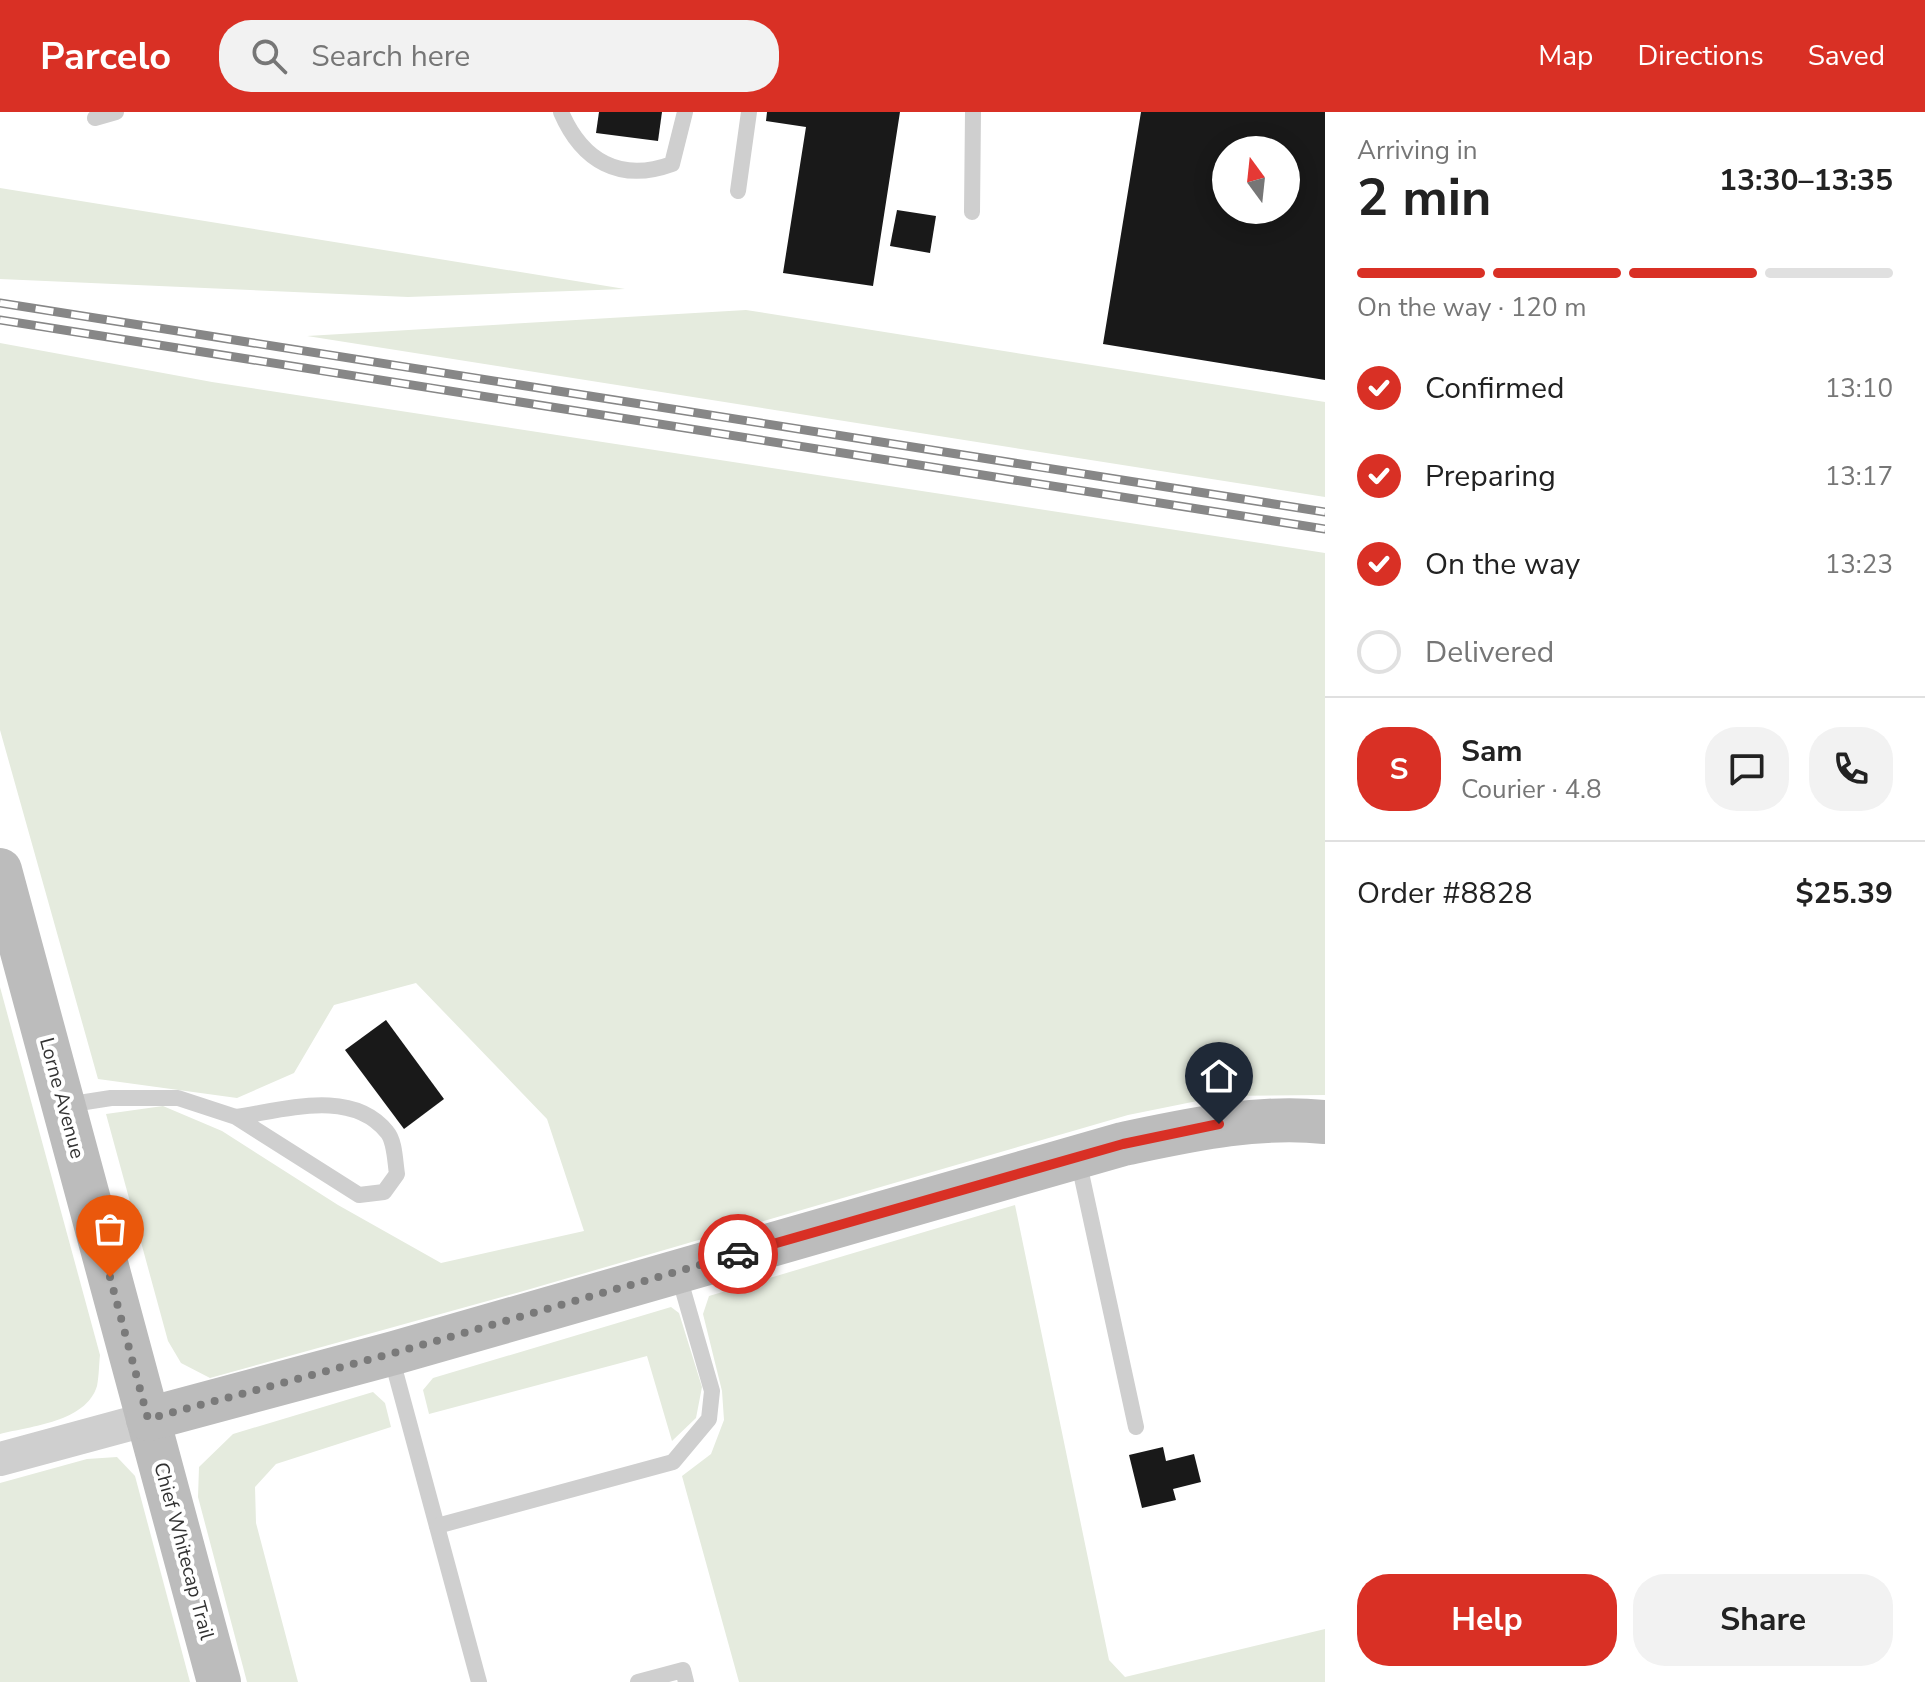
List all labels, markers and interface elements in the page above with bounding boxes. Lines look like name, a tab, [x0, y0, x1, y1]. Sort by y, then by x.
search box	[219, 20, 779, 92]
text: Parcelo	[40, 31, 171, 82]
icon: search	[247, 34, 291, 78]
text: Search here	[311, 36, 470, 77]
text: Map	[1538, 37, 1593, 75]
text: Directions	[1637, 37, 1764, 75]
text: Saved	[1808, 37, 1885, 75]
text: Arriving in	[1357, 133, 1478, 168]
north arrow	[1212, 136, 1300, 224]
map controls	[1212, 136, 1300, 224]
text: 13:30–13:35	[1719, 160, 1893, 201]
text: 2 min	[1357, 162, 1492, 233]
text: On the way · 120 m	[1357, 290, 1586, 325]
icon: check	[1357, 366, 1401, 410]
text: Confirmed	[1425, 368, 1565, 409]
text: 13:10	[1825, 371, 1893, 406]
icon: check	[1357, 454, 1401, 498]
text: Preparing	[1425, 456, 1556, 497]
text: 13:17	[1825, 459, 1893, 494]
icon: check	[1357, 542, 1401, 586]
text: On the way	[1425, 544, 1580, 585]
text: 13:23	[1825, 547, 1893, 582]
text: Delivered	[1425, 632, 1554, 673]
button: chat	[1705, 727, 1789, 811]
button: phone	[1809, 727, 1893, 811]
text: Sam	[1461, 731, 1523, 772]
text: S	[1390, 749, 1408, 790]
text: Courier · 4.8	[1461, 772, 1602, 807]
text: Order #8828	[1357, 873, 1532, 914]
text: $25.39	[1796, 873, 1893, 914]
street label: Lorne Avenue	[33, 1034, 91, 1162]
pin	[1185, 1042, 1253, 1124]
icon: home	[1197, 1054, 1241, 1098]
pin	[76, 1195, 144, 1277]
icon: bag	[88, 1207, 132, 1251]
courier	[698, 1214, 778, 1294]
icon: car	[716, 1232, 760, 1276]
street label: Chief Whitecap Trail	[147, 1459, 221, 1643]
button: Help	[1357, 1574, 1617, 1666]
button: Share	[1633, 1574, 1893, 1666]

